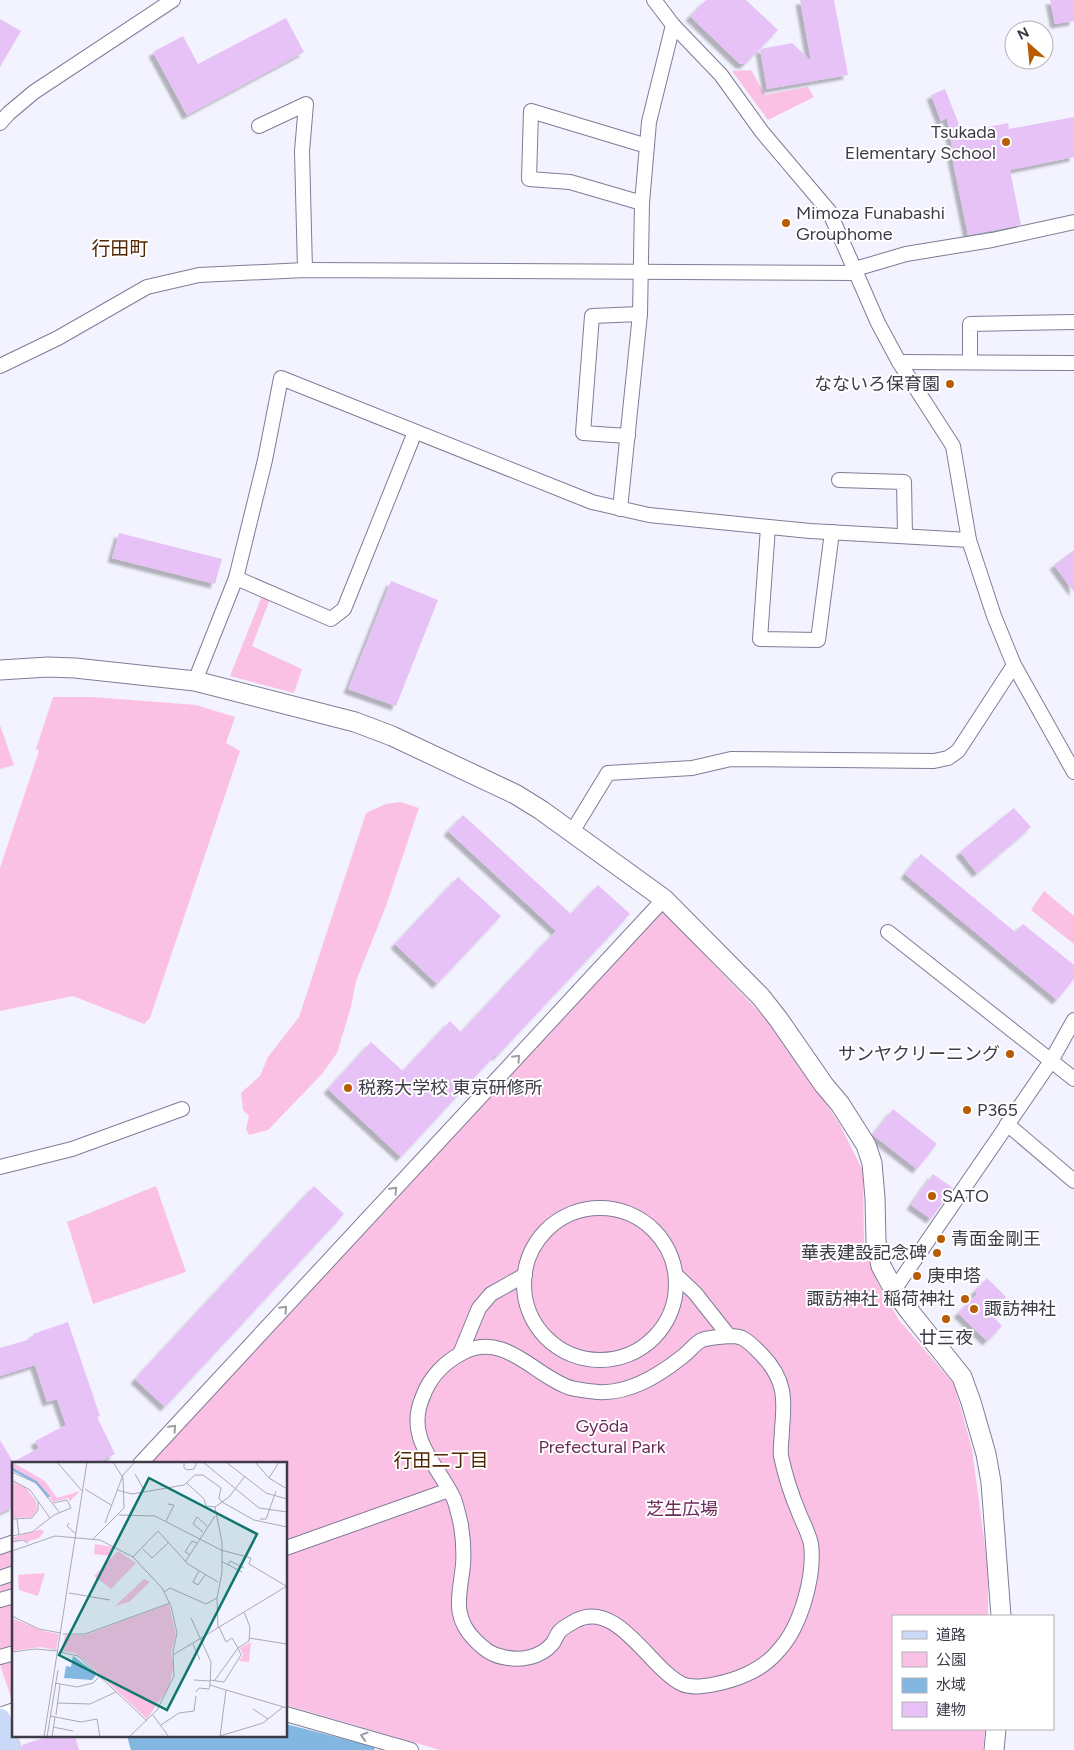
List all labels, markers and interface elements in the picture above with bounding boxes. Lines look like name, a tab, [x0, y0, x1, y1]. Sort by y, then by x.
north arrow	[1004, 20, 1054, 70]
text: N	[1015, 24, 1032, 44]
place label: Tsukada Elementary School	[845, 121, 996, 164]
marker: Tsukada Elementary School	[1000, 136, 1012, 148]
place label: Mimoza Funabashi Grouphome	[796, 202, 945, 245]
marker: Mimoza Funabashi Grouphome	[780, 217, 792, 229]
district label: 行田町	[91, 237, 149, 260]
place label: なないろ保育園	[814, 373, 940, 395]
marker: なないろ保育園	[944, 378, 956, 390]
place label: サンヤクリーニング	[838, 1043, 1000, 1065]
marker: サンヤクリーニング	[1004, 1048, 1016, 1060]
one-way arrow	[511, 1055, 520, 1064]
place label: 税務大学校 東京研修所	[358, 1077, 542, 1099]
marker: 税務大学校 東京研修所	[342, 1082, 354, 1094]
place label: P365	[977, 1099, 1018, 1121]
marker: P365	[961, 1104, 973, 1116]
place label: SATO	[942, 1185, 989, 1207]
one-way arrow	[388, 1187, 397, 1196]
marker: SATO	[926, 1190, 938, 1202]
place label: 青面金剛王	[951, 1228, 1041, 1250]
marker: 青面金剛王	[935, 1233, 947, 1245]
place label: 華表建設記念碑	[801, 1242, 927, 1264]
marker: 華表建設記念碑	[931, 1247, 943, 1259]
place label: 庚申塔	[927, 1265, 981, 1287]
marker: 庚申塔	[911, 1270, 923, 1282]
place label: 諏訪神社 稲荷神社	[807, 1288, 955, 1310]
marker: 諏訪神社 稲荷神社	[959, 1293, 971, 1305]
place label: 諏訪神社	[984, 1298, 1056, 1320]
marker: 諏訪神社	[968, 1303, 980, 1315]
one-way arrow	[278, 1306, 287, 1315]
marker: 廿三夜	[940, 1313, 952, 1325]
place label: 廿三夜	[919, 1327, 973, 1349]
park label: Gyōda Prefectural Park	[538, 1415, 666, 1458]
one-way arrow	[167, 1425, 176, 1434]
district label: 行田二丁目	[393, 1449, 489, 1472]
inset map	[12, 1462, 288, 1738]
park label: 芝生広場	[646, 1498, 718, 1520]
legend	[892, 1615, 1054, 1730]
text: 道路	[936, 1626, 966, 1644]
text: 公園	[936, 1651, 966, 1669]
text: 水域	[936, 1676, 966, 1694]
text: 建物	[936, 1701, 966, 1719]
one-way arrow	[361, 1732, 369, 1742]

